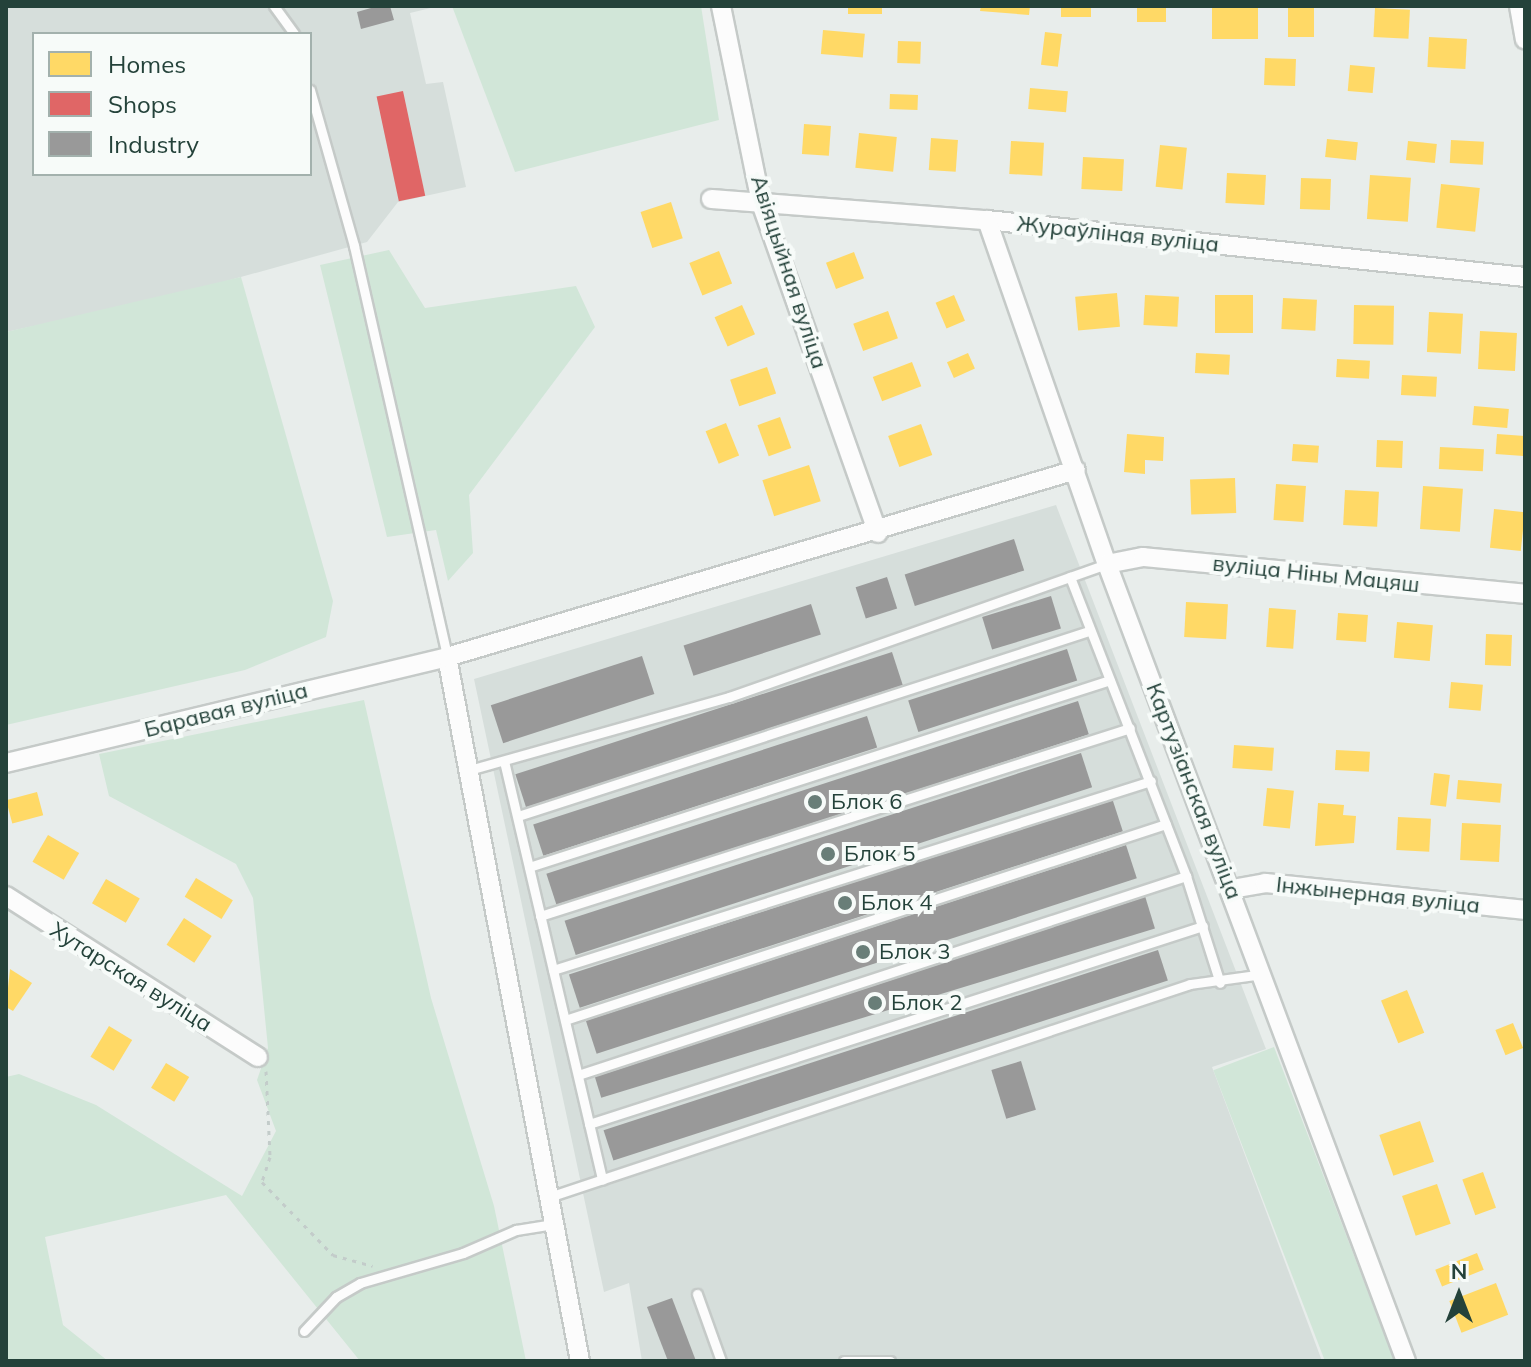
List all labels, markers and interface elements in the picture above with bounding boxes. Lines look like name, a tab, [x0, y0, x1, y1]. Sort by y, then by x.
legend	[32, 32, 312, 176]
text: Homes	[108, 49, 186, 79]
text: Shops	[108, 89, 177, 119]
text: Industry	[108, 129, 199, 159]
street label: Авіяцыйная вуліца	[745, 172, 833, 372]
street label: Жураўліная вуліца	[1016, 210, 1220, 258]
street label: вуліца Ніны Мацяш	[1211, 550, 1421, 598]
street label: Баравая вуліца	[142, 677, 310, 743]
street label: Картузіанская вуліца	[1141, 679, 1247, 903]
place label: Блок 6	[831, 789, 902, 815]
marker: Блок 6	[806, 793, 824, 811]
place label: Блок 5	[844, 841, 915, 867]
marker: Блок 5	[819, 845, 837, 863]
street label: Інжынерная вуліца	[1275, 871, 1481, 919]
place label: Блок 4	[861, 890, 932, 916]
marker: Блок 4	[836, 894, 854, 912]
street label: Хутарская вуліца	[45, 917, 217, 1037]
place label: Блок 3	[879, 939, 950, 965]
marker: Блок 3	[854, 943, 872, 961]
place label: Блок 2	[891, 990, 962, 1016]
marker: Блок 2	[866, 994, 884, 1012]
north arrow	[1419, 1255, 1499, 1335]
text: N	[1451, 1257, 1467, 1285]

